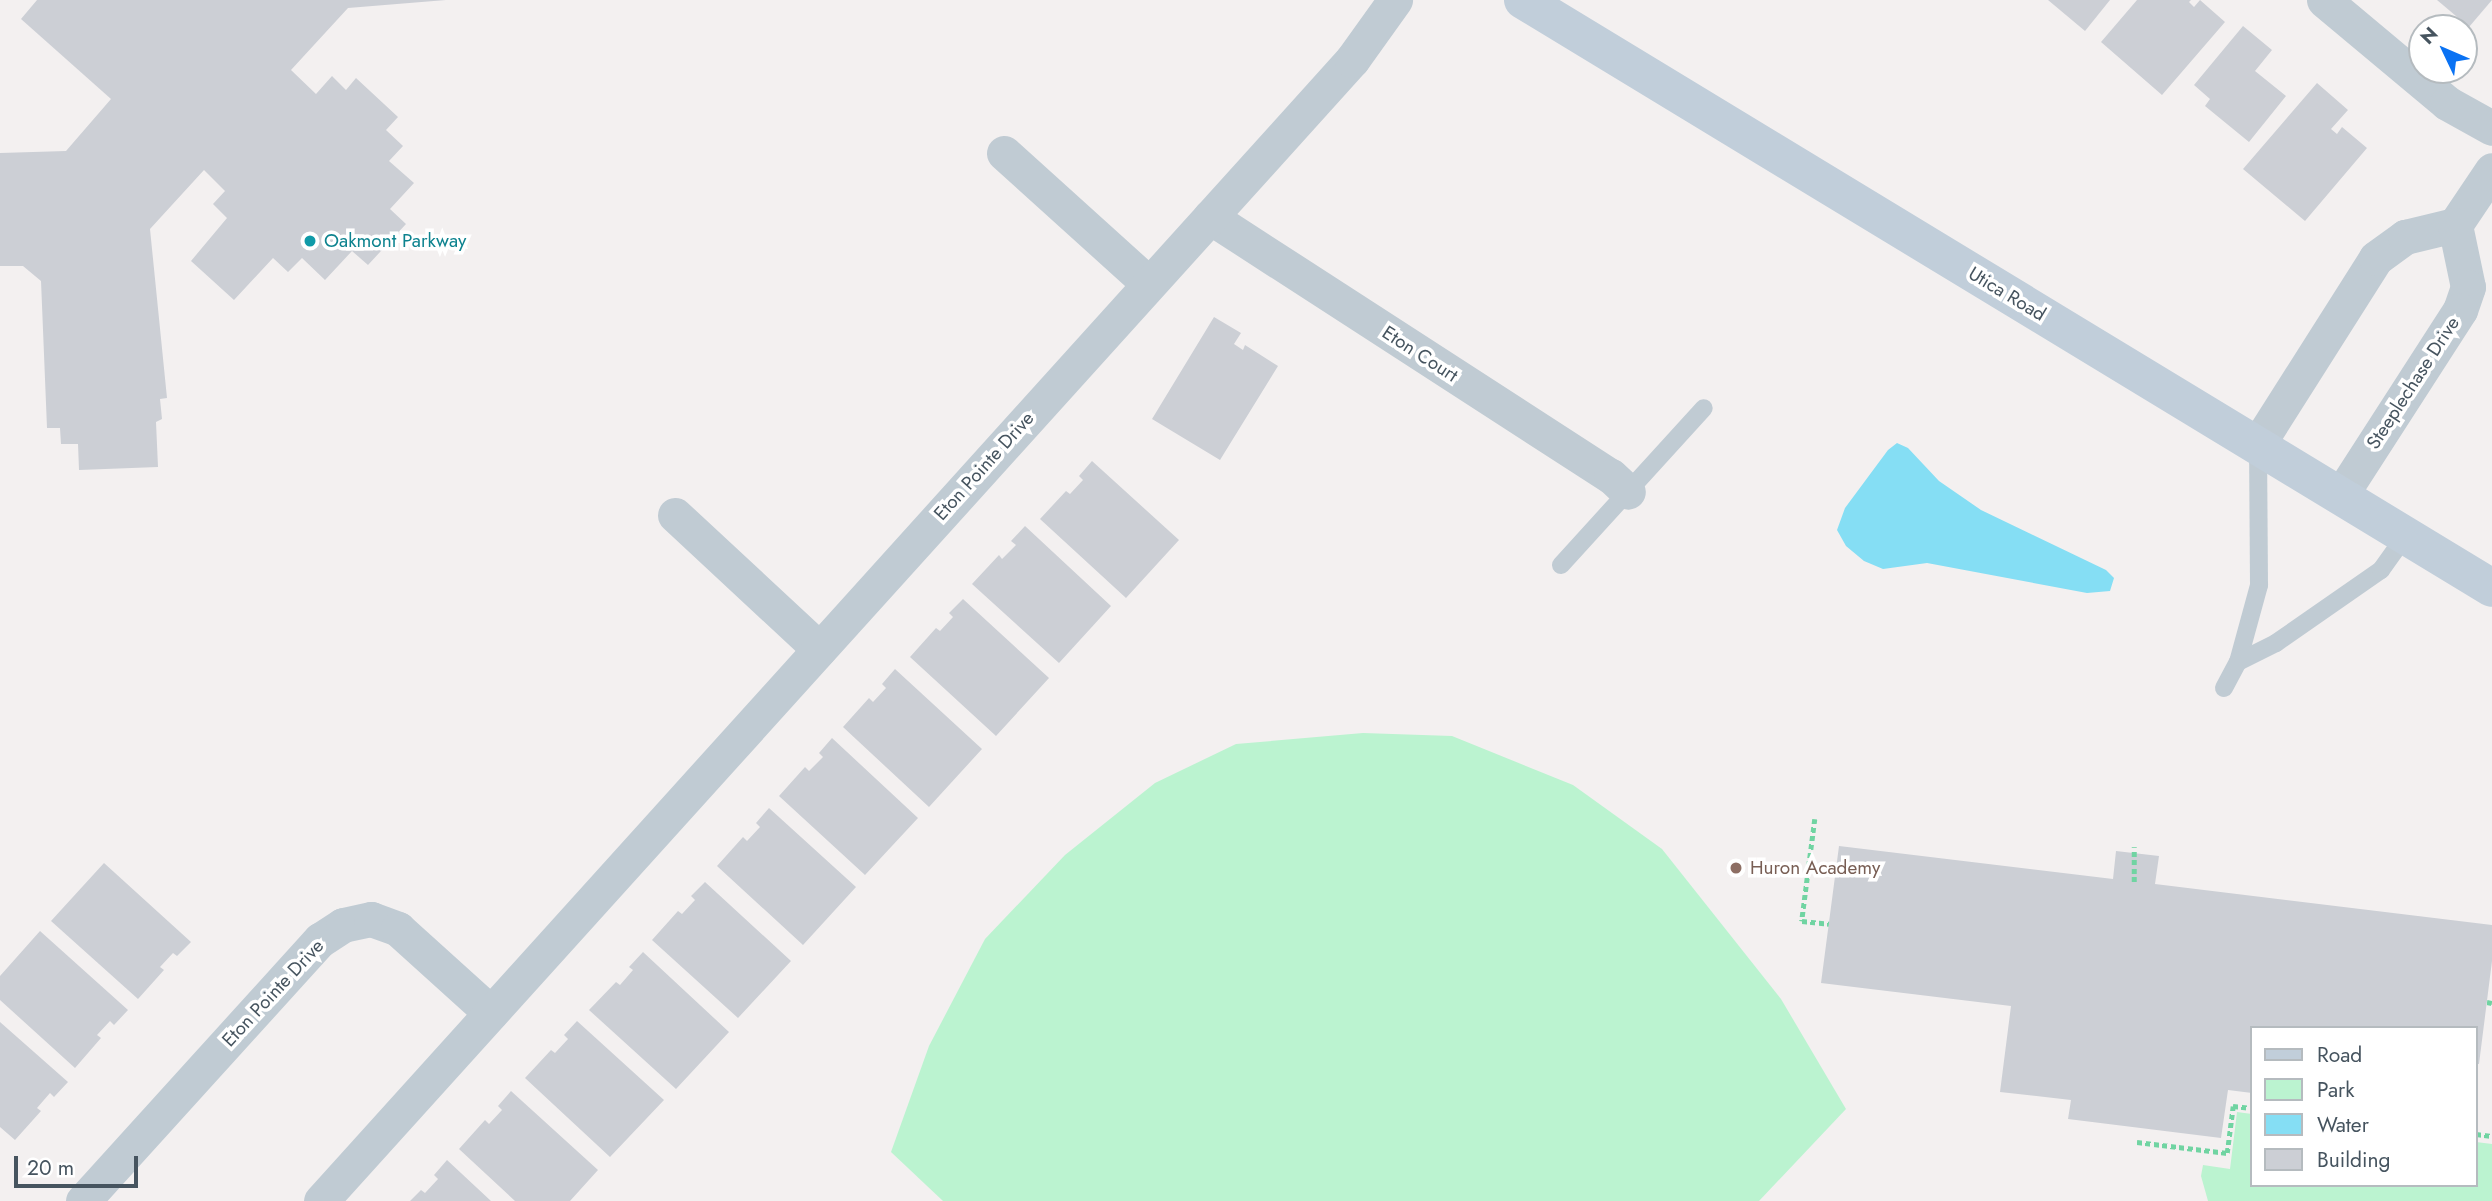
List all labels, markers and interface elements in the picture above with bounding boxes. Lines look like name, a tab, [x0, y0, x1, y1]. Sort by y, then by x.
north arrow	[2408, 14, 2478, 84]
text: N	[2414, 21, 2444, 50]
place label: Oakmont Parkway	[324, 230, 466, 252]
marker: Oakmont Parkway	[302, 233, 318, 249]
street label: Utica Road	[1964, 262, 2050, 326]
street label: Steeplechase Drive	[2362, 313, 2464, 453]
street label: Eton Court	[1378, 321, 1462, 387]
street label: Eton Pointe Drive	[929, 407, 1039, 525]
place label: Huron Academy	[1750, 857, 1880, 879]
marker: Huron Academy	[1728, 860, 1744, 876]
street label: Eton Pointe Drive	[217, 935, 329, 1051]
legend	[2250, 1026, 2478, 1187]
text: Road	[2317, 1040, 2362, 1070]
text: Park	[2317, 1075, 2354, 1105]
text: Water	[2317, 1110, 2369, 1140]
scale bar	[18, 1142, 142, 1186]
text: Building	[2317, 1145, 2390, 1175]
text: 20 m	[27, 1153, 74, 1183]

